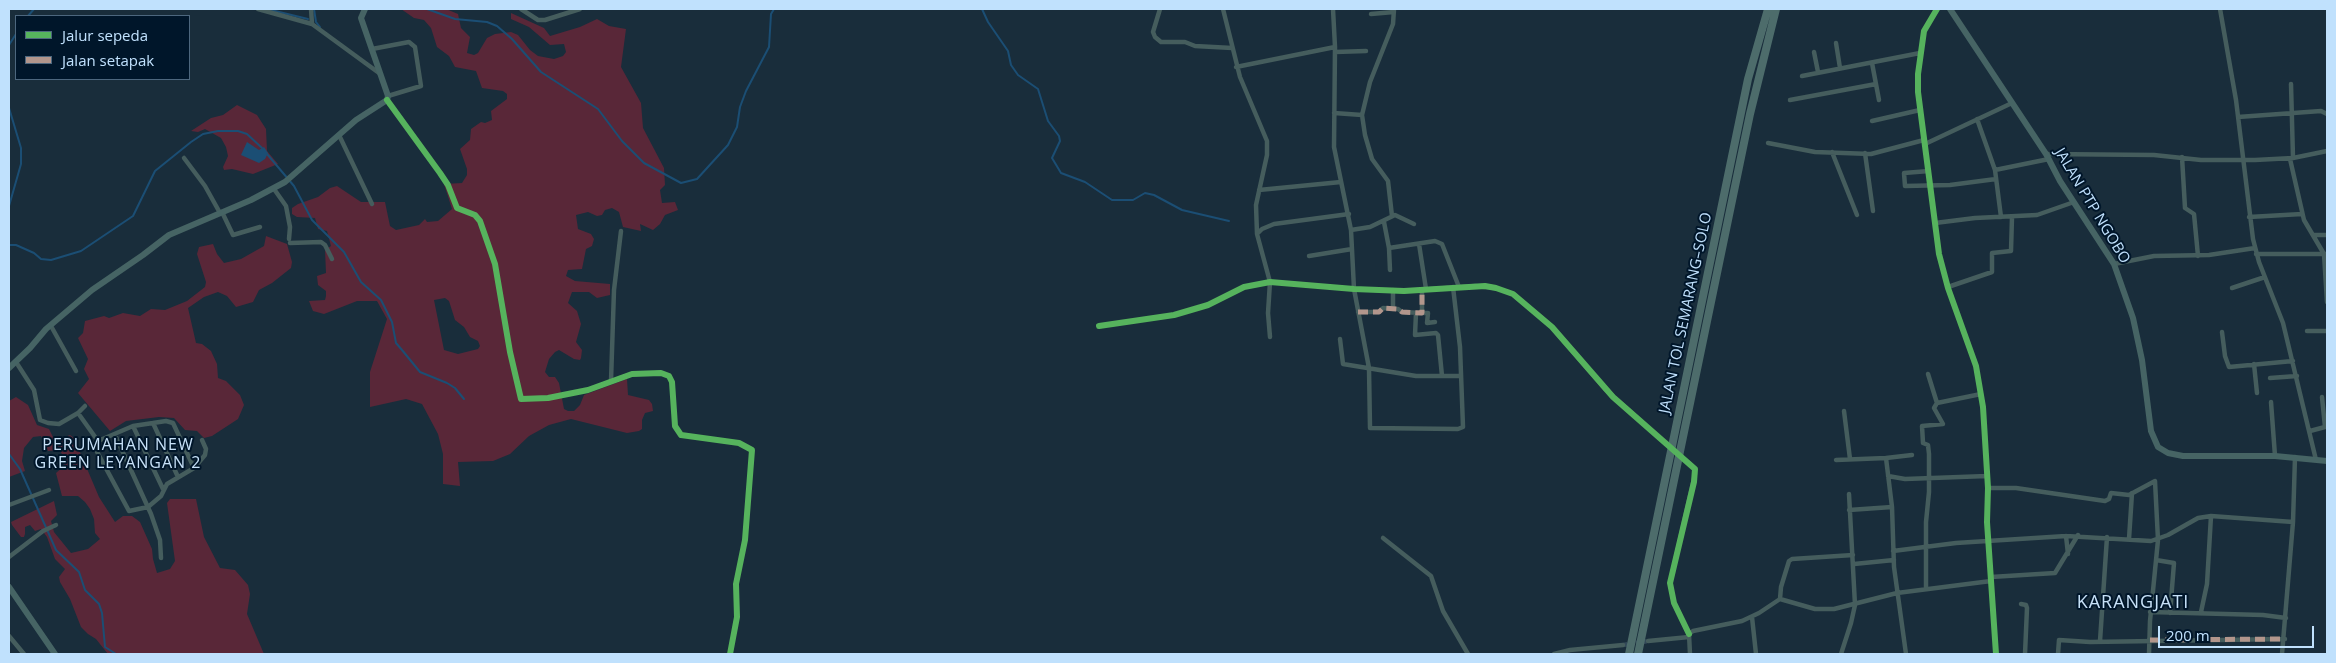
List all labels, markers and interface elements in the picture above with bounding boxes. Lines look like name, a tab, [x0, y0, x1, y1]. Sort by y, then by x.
legend	[15, 15, 190, 80]
text: Jalur sepeda	[62, 25, 148, 45]
text: Jalan setapak	[62, 50, 154, 70]
street label: JALAN PTP NGOBO	[2050, 145, 2134, 267]
street label: JALAN TOL SEMARANG–SOLO	[1656, 211, 1716, 415]
district label: PERUMAHAN NEW GREEN LEYANGAN 2	[33, 435, 203, 473]
district label: KARANGJATI	[2075, 592, 2191, 614]
scale bar	[2161, 616, 2317, 648]
text: 200 m	[2166, 625, 2210, 645]

